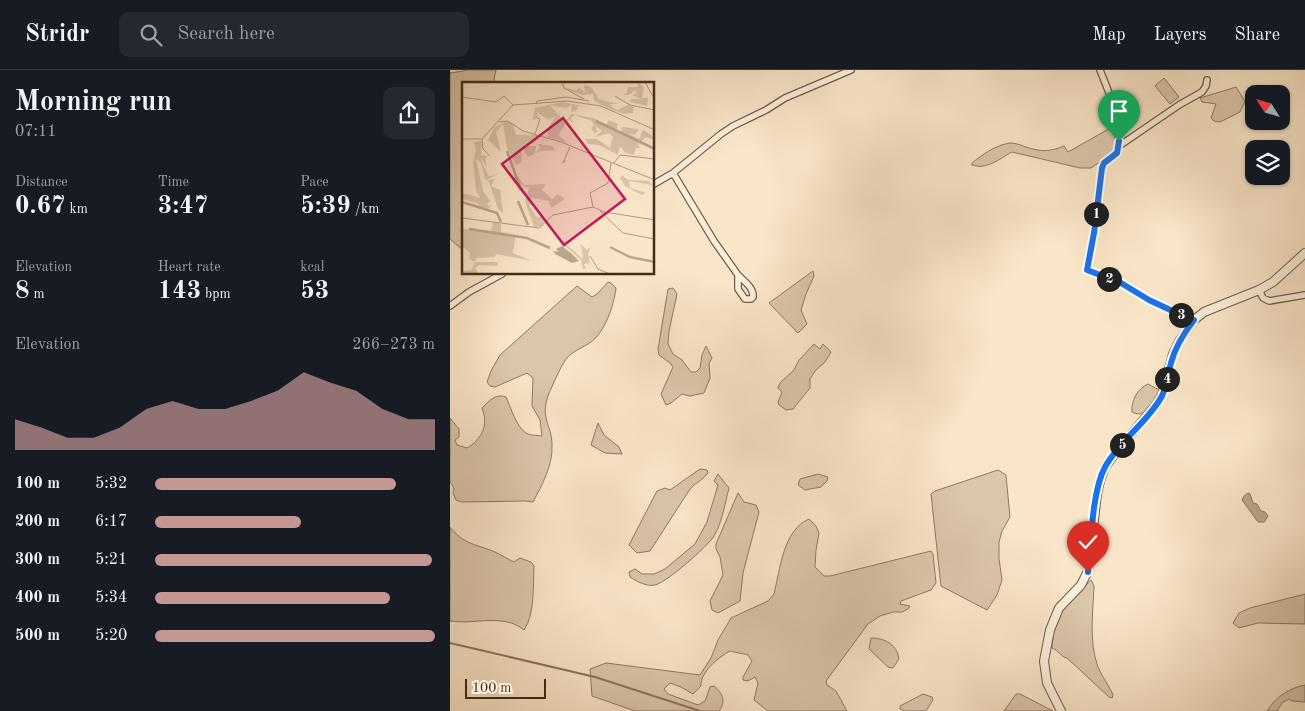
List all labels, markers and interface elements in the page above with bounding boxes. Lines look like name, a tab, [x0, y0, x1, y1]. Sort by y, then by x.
search box	[119, 12, 469, 57]
icon: search	[137, 21, 165, 49]
text: Stridr	[25, 23, 89, 47]
text: Search here	[177, 25, 275, 44]
text: Map	[1092, 26, 1126, 44]
text: Layers	[1154, 26, 1206, 44]
text: Share	[1234, 26, 1280, 44]
inset map	[462, 82, 655, 275]
north arrow	[1245, 85, 1290, 130]
map controls	[1245, 85, 1290, 185]
button: share	[383, 87, 435, 139]
text: Morning run	[15, 89, 172, 117]
pin	[1098, 90, 1140, 141]
icon: arrive	[1105, 97, 1133, 125]
text: 07:11	[15, 124, 57, 140]
button: layers	[1245, 140, 1290, 185]
text: Distance	[15, 175, 68, 189]
text: Time	[158, 175, 189, 189]
text: Pace	[300, 175, 329, 189]
text: 0.67	[15, 194, 66, 219]
text: 3:47	[158, 194, 208, 219]
text: 5:39	[300, 194, 351, 219]
text: km	[66, 202, 88, 216]
text: /km	[351, 202, 379, 216]
pin: 1	[1084, 202, 1108, 226]
text: 1	[1092, 207, 1101, 221]
text: Elevation	[15, 260, 72, 274]
text: Heart rate	[158, 260, 221, 274]
text: kcal	[300, 260, 324, 274]
pin: 2	[1096, 266, 1122, 292]
text: 2	[1105, 272, 1114, 286]
text: 8	[15, 279, 30, 304]
text: 143	[158, 279, 201, 304]
text: 53	[300, 279, 329, 304]
text: m	[30, 287, 45, 301]
text: bpm	[201, 287, 231, 301]
pin: 3	[1168, 302, 1194, 328]
text: 3	[1177, 308, 1186, 322]
text: Elevation	[15, 337, 80, 353]
text: 266–273 m	[352, 337, 435, 353]
pin: 4	[1154, 366, 1180, 392]
text: 4	[1163, 372, 1172, 386]
pin: 5	[1110, 432, 1134, 458]
text: 5	[1118, 438, 1127, 452]
text: 100 m	[15, 476, 60, 492]
text: 5:32	[95, 476, 127, 492]
text: 200 m	[15, 514, 60, 530]
text: 6:17	[95, 514, 127, 530]
pin	[1067, 521, 1109, 572]
icon: check	[1074, 528, 1102, 556]
text: 300 m	[15, 552, 60, 568]
text: 5:21	[95, 552, 127, 568]
text: 400 m	[15, 590, 60, 606]
text: 5:34	[95, 590, 127, 606]
text: 500 m	[15, 628, 60, 644]
text: 5:20	[95, 628, 127, 644]
scale bar	[465, 676, 546, 699]
text: 100 m	[472, 681, 511, 695]

